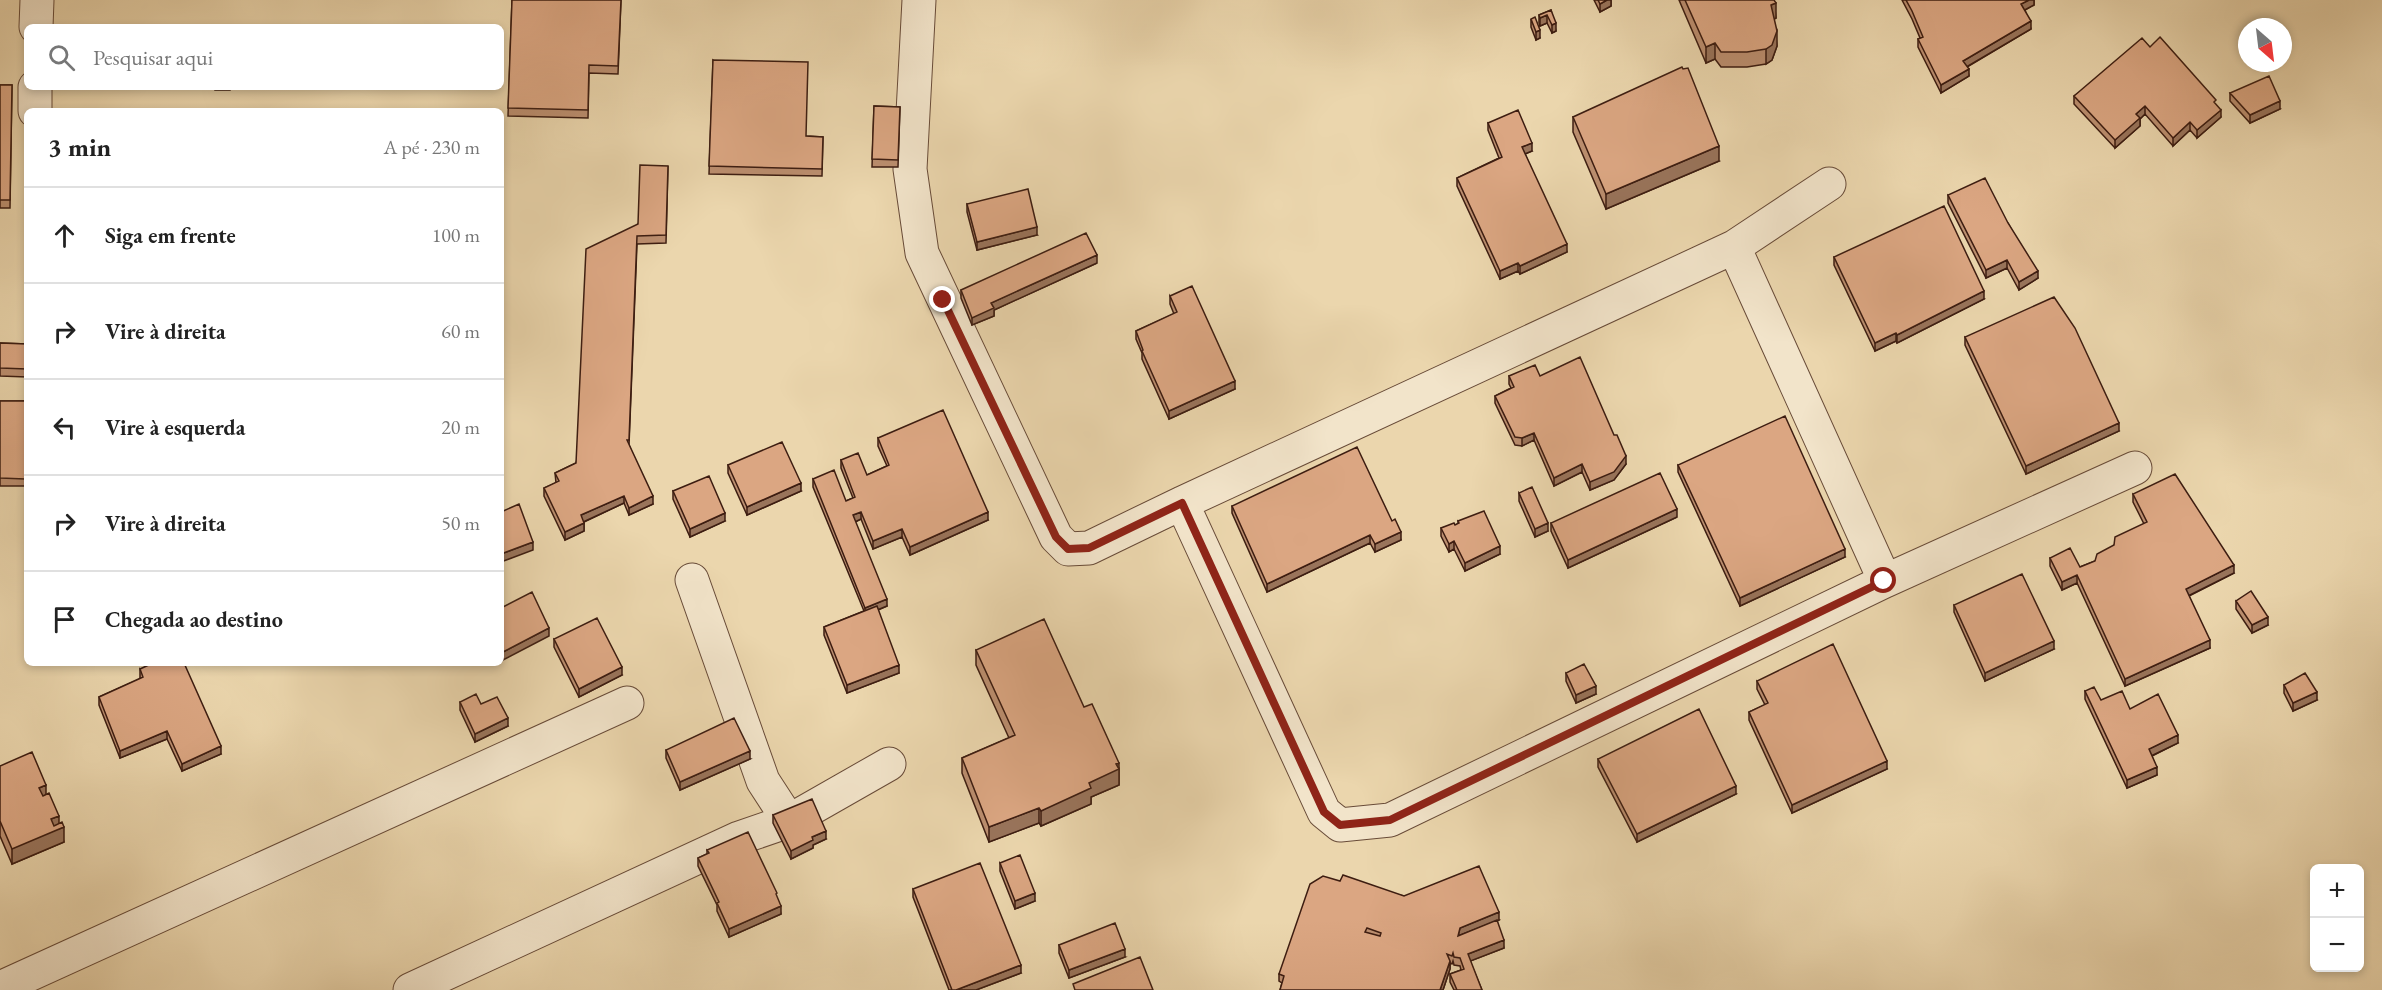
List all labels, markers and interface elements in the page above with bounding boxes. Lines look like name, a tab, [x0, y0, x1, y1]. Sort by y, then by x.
north arrow	[2238, 18, 2292, 72]
search box	[24, 24, 504, 90]
icon: search	[45, 41, 78, 74]
text: Pesquisar aqui	[93, 43, 213, 72]
text: 3 min	[48, 130, 111, 164]
text: A pé · 230 m	[384, 134, 480, 160]
icon: ahead	[48, 219, 81, 252]
text: Siga em frente	[105, 221, 236, 250]
text: 100 m	[432, 222, 480, 248]
route end	[929, 286, 955, 312]
icon: right	[48, 315, 81, 348]
text: Vire à direita	[105, 317, 226, 346]
text: 60 m	[441, 318, 480, 344]
icon: left	[48, 411, 81, 444]
text: Vire à esquerda	[105, 413, 245, 442]
text: 20 m	[441, 414, 480, 440]
icon: right	[48, 507, 81, 540]
text: Vire à direita	[105, 509, 226, 538]
text: 50 m	[441, 510, 480, 536]
route start	[1870, 567, 1896, 593]
icon: arrive	[48, 603, 81, 636]
text: Chegada ao destino	[105, 605, 283, 634]
map controls	[2310, 864, 2364, 972]
button: +	[2310, 864, 2364, 918]
button: −	[2310, 918, 2364, 972]

